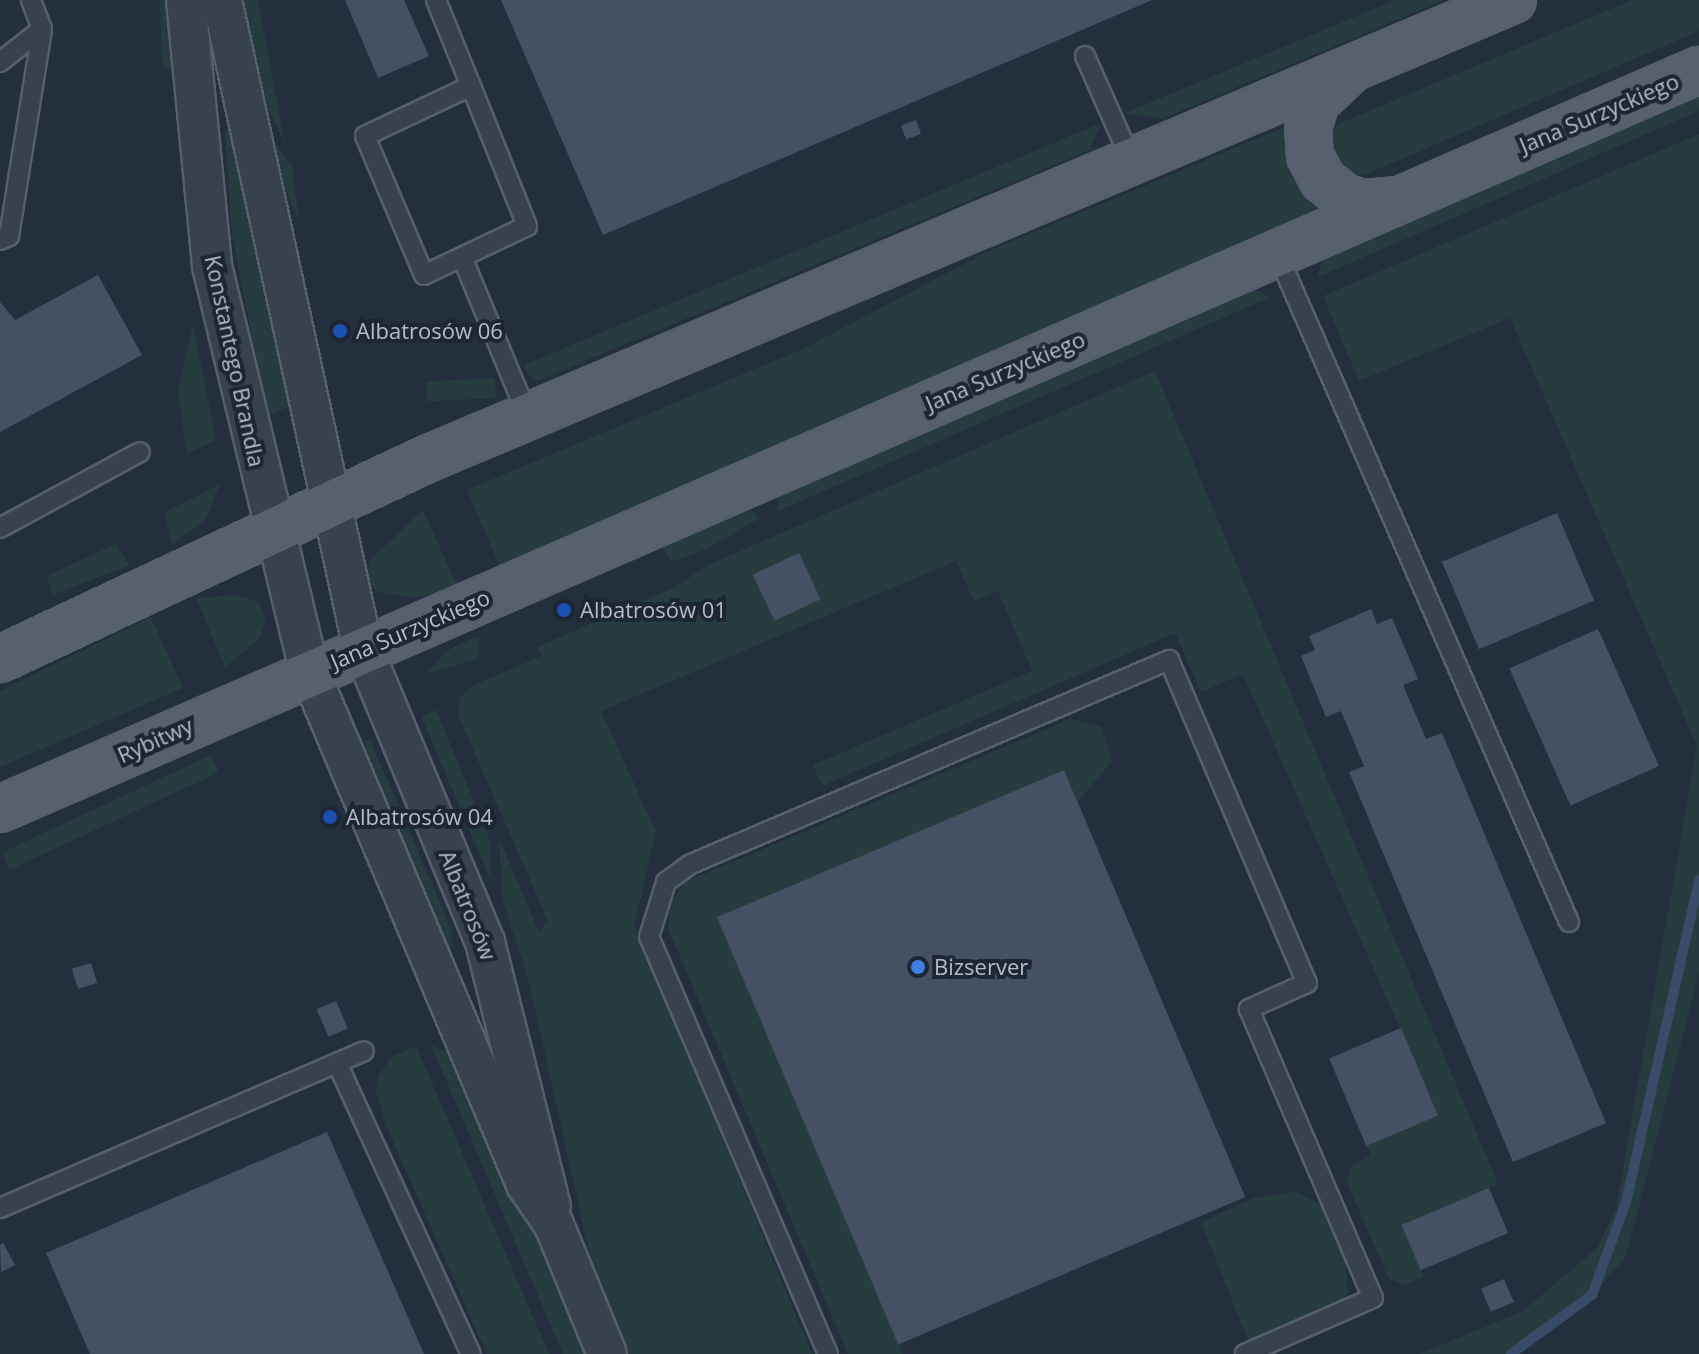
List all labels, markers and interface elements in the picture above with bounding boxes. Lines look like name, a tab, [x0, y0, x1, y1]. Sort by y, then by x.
street label: Jana Surzyckiego	[1515, 68, 1683, 158]
street label: Konstantego Brandla	[200, 253, 270, 469]
place label: Albatrosów 06	[356, 318, 503, 344]
marker: Albatrosów 06	[331, 322, 349, 340]
street label: Jana Surzyckiego	[921, 326, 1089, 416]
street label: Jana Surzyckiego	[326, 584, 494, 674]
place label: Albatrosów 01	[580, 597, 727, 623]
marker: Albatrosów 01	[555, 601, 573, 619]
street label: Rybitwy	[113, 712, 197, 768]
place label: Albatrosów 04	[346, 804, 493, 830]
marker: Albatrosów 04	[321, 808, 339, 826]
street label: Albatrosów	[434, 846, 502, 964]
place label: Bizserver	[934, 954, 1028, 980]
marker: Bizserver	[909, 958, 927, 976]

